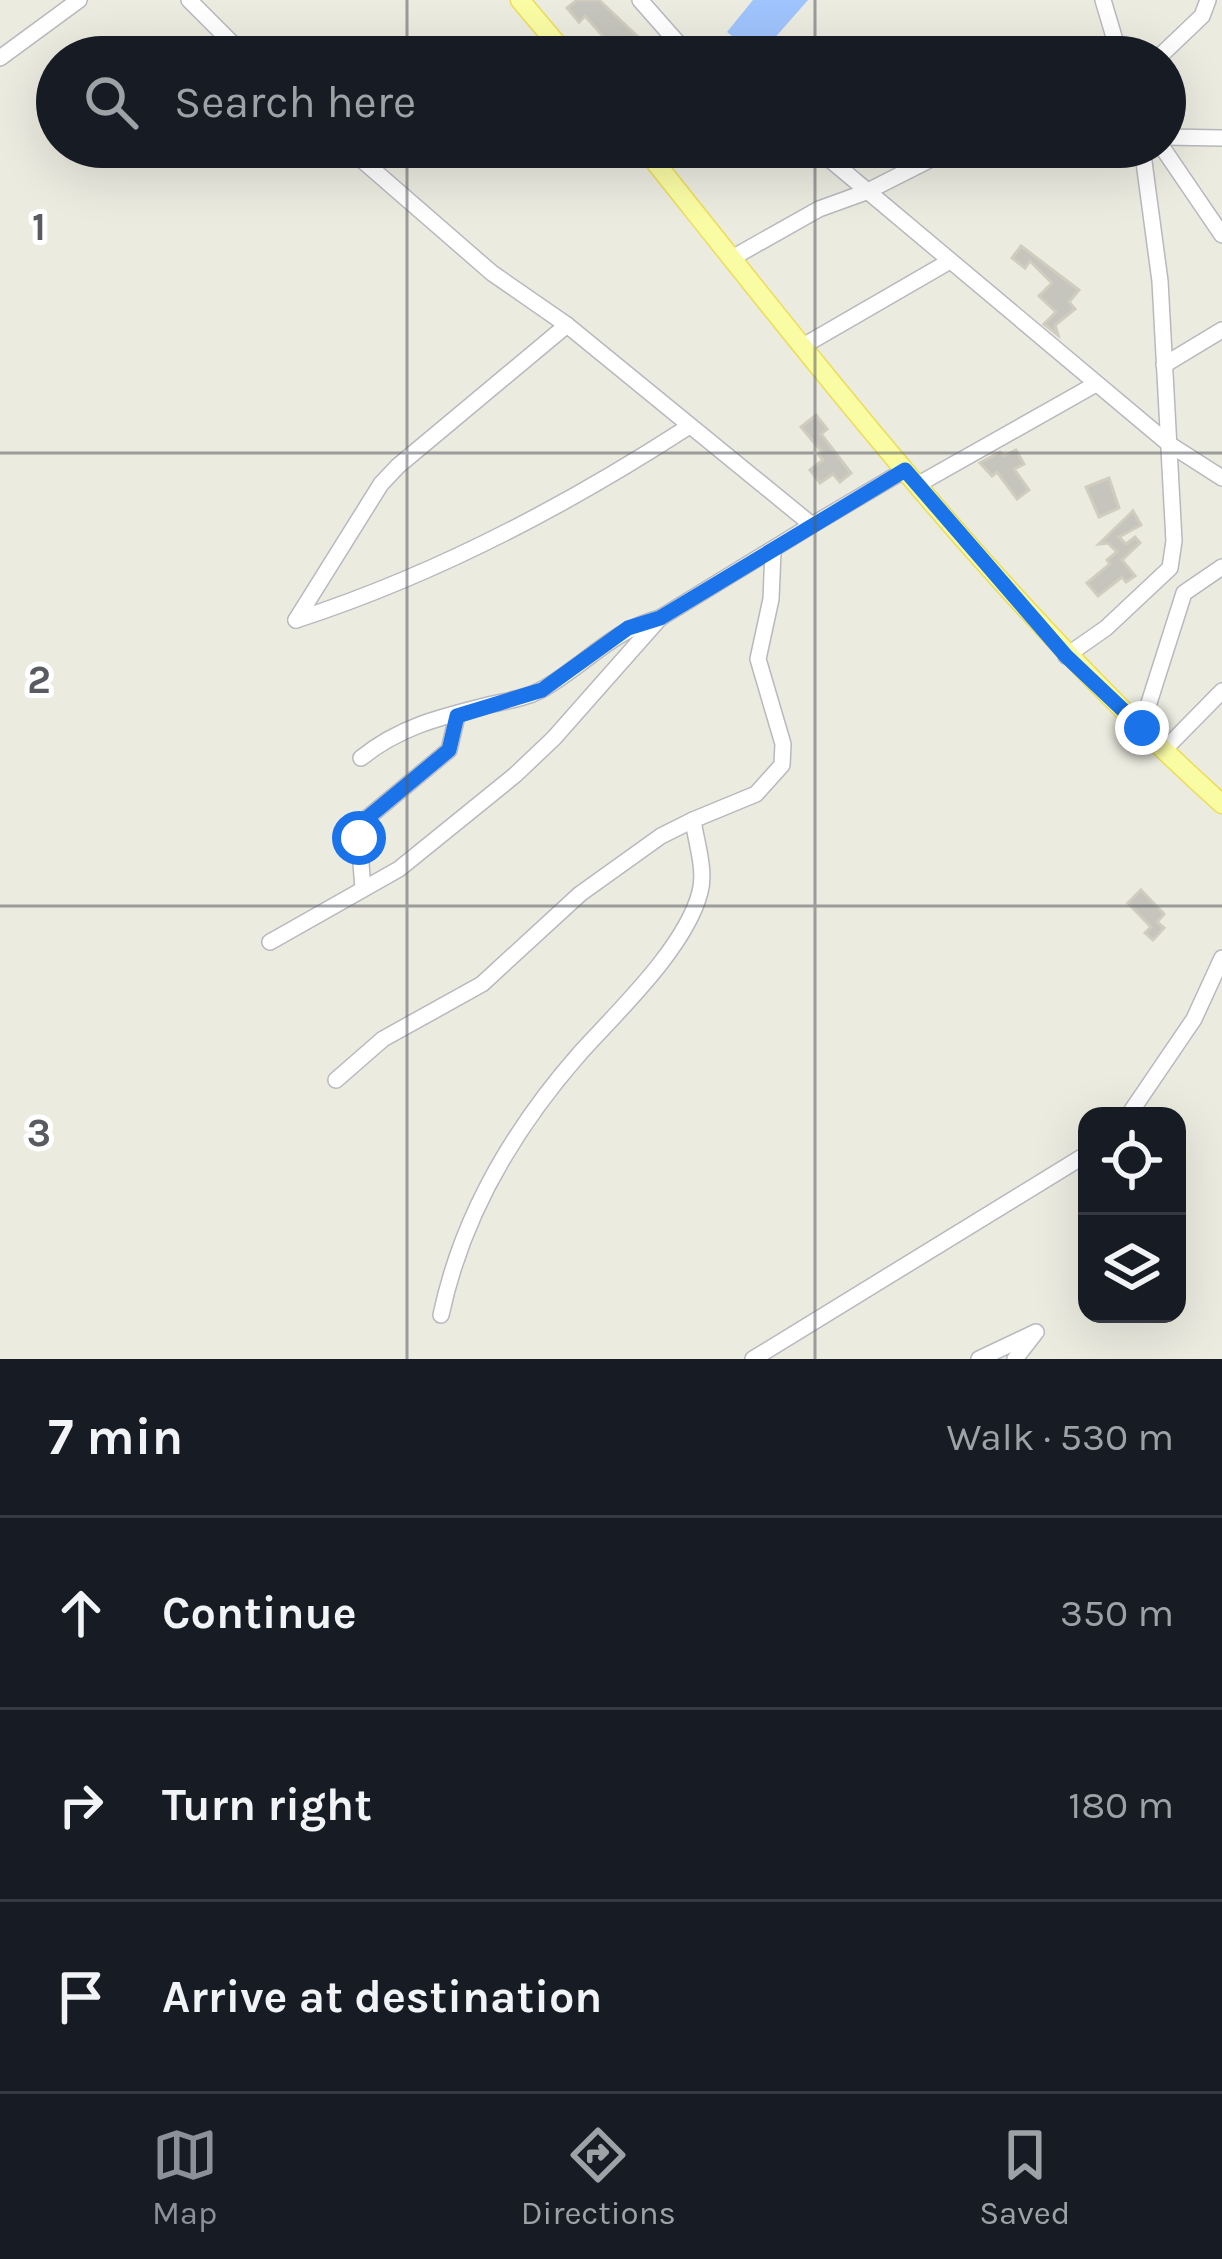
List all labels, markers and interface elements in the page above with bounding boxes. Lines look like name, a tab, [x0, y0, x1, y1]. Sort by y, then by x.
search box	[36, 36, 1186, 168]
icon: search	[78, 69, 144, 135]
text: Search here	[174, 76, 416, 128]
text: 1	[32, 204, 46, 250]
text: 2	[27, 657, 51, 703]
route end	[1115, 701, 1169, 755]
route start	[332, 811, 386, 865]
map controls	[1078, 1107, 1186, 1323]
button: locate	[1078, 1107, 1186, 1215]
text: 3	[27, 1110, 51, 1156]
button: layers	[1078, 1215, 1186, 1323]
text: 7 min	[48, 1407, 183, 1467]
text: Walk · 530 m	[947, 1414, 1174, 1460]
icon: ahead	[48, 1580, 114, 1646]
text: Continue	[162, 1587, 357, 1639]
text: 350 m	[1060, 1590, 1174, 1636]
icon: right	[48, 1772, 114, 1838]
text: Turn right	[162, 1779, 372, 1831]
text: 180 m	[1068, 1782, 1174, 1828]
icon: arrive	[48, 1964, 114, 2030]
text: Arrive at destination	[162, 1971, 602, 2023]
tab: Map	[152, 2122, 218, 2232]
tab: Directions	[521, 2122, 676, 2232]
tab: Saved	[979, 2122, 1070, 2232]

